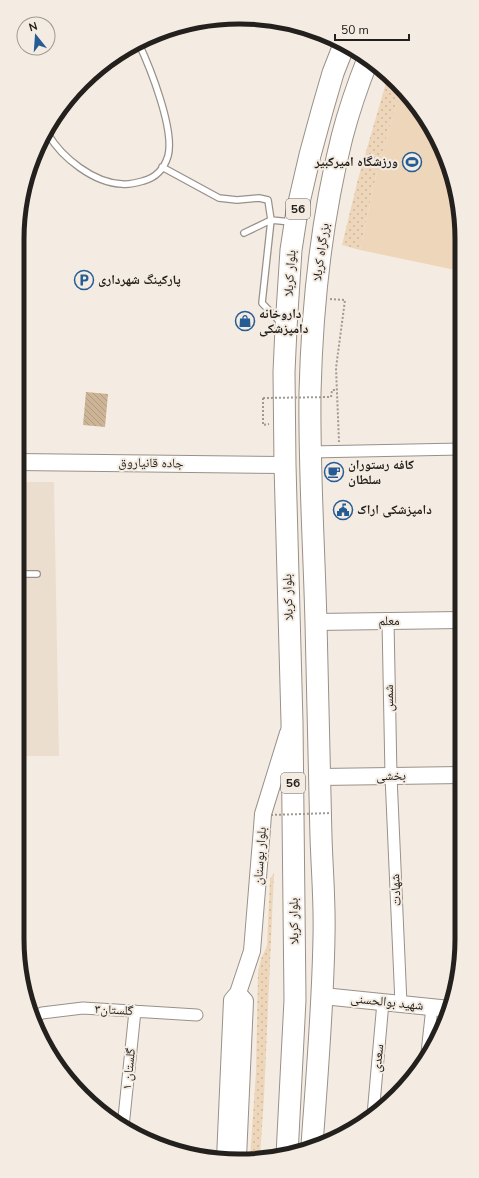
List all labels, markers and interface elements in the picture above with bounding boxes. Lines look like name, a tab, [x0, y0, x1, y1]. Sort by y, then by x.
north arrow	[16, 16, 56, 56]
scale bar	[335, 16, 409, 42]
text: N	[27, 19, 39, 35]
text: 50 m	[341, 22, 369, 38]
sports icon: ورزشگاه امیرکبیر	[401, 151, 423, 173]
place label: ورزشگاه امیرکبیر	[314, 153, 398, 171]
road number: 56	[286, 199, 310, 219]
street label: بزرگراه کربلا	[308, 222, 334, 282]
street label: بلوار کربلا	[279, 249, 301, 297]
parking icon: پارکینگ شهرداری	[73, 269, 95, 291]
place label: پارکینگ شهرداری	[98, 271, 181, 289]
place label: داروخانه دامپزشکی	[259, 305, 309, 338]
shop icon: داروخانه دامپزشکی	[234, 310, 256, 332]
street label: جاده قانیاروق	[118, 453, 184, 473]
place label: کافه رستوران سلطان	[348, 456, 414, 489]
cafe icon: کافه رستوران سلطان	[323, 461, 345, 483]
public building icon: دامپزشکی اراک	[332, 499, 354, 521]
place label: دامپزشکی اراک	[357, 501, 432, 519]
street label: بلوار کربلا	[278, 573, 298, 621]
street label: معلم	[378, 612, 400, 630]
street label: شمس	[380, 684, 398, 712]
street label: بخشی	[376, 767, 406, 785]
road number: 56	[281, 773, 305, 793]
street label: بلوار بوستان	[249, 826, 271, 886]
street label: شهادت	[386, 873, 406, 907]
street label: بلوار کربلا	[285, 898, 303, 944]
street label: شهید بوالحسنی	[350, 989, 424, 1015]
street label: گلستان۳	[94, 1000, 134, 1020]
street label: سعدی	[368, 1043, 388, 1073]
street label: گلستان ۱	[118, 1047, 140, 1091]

